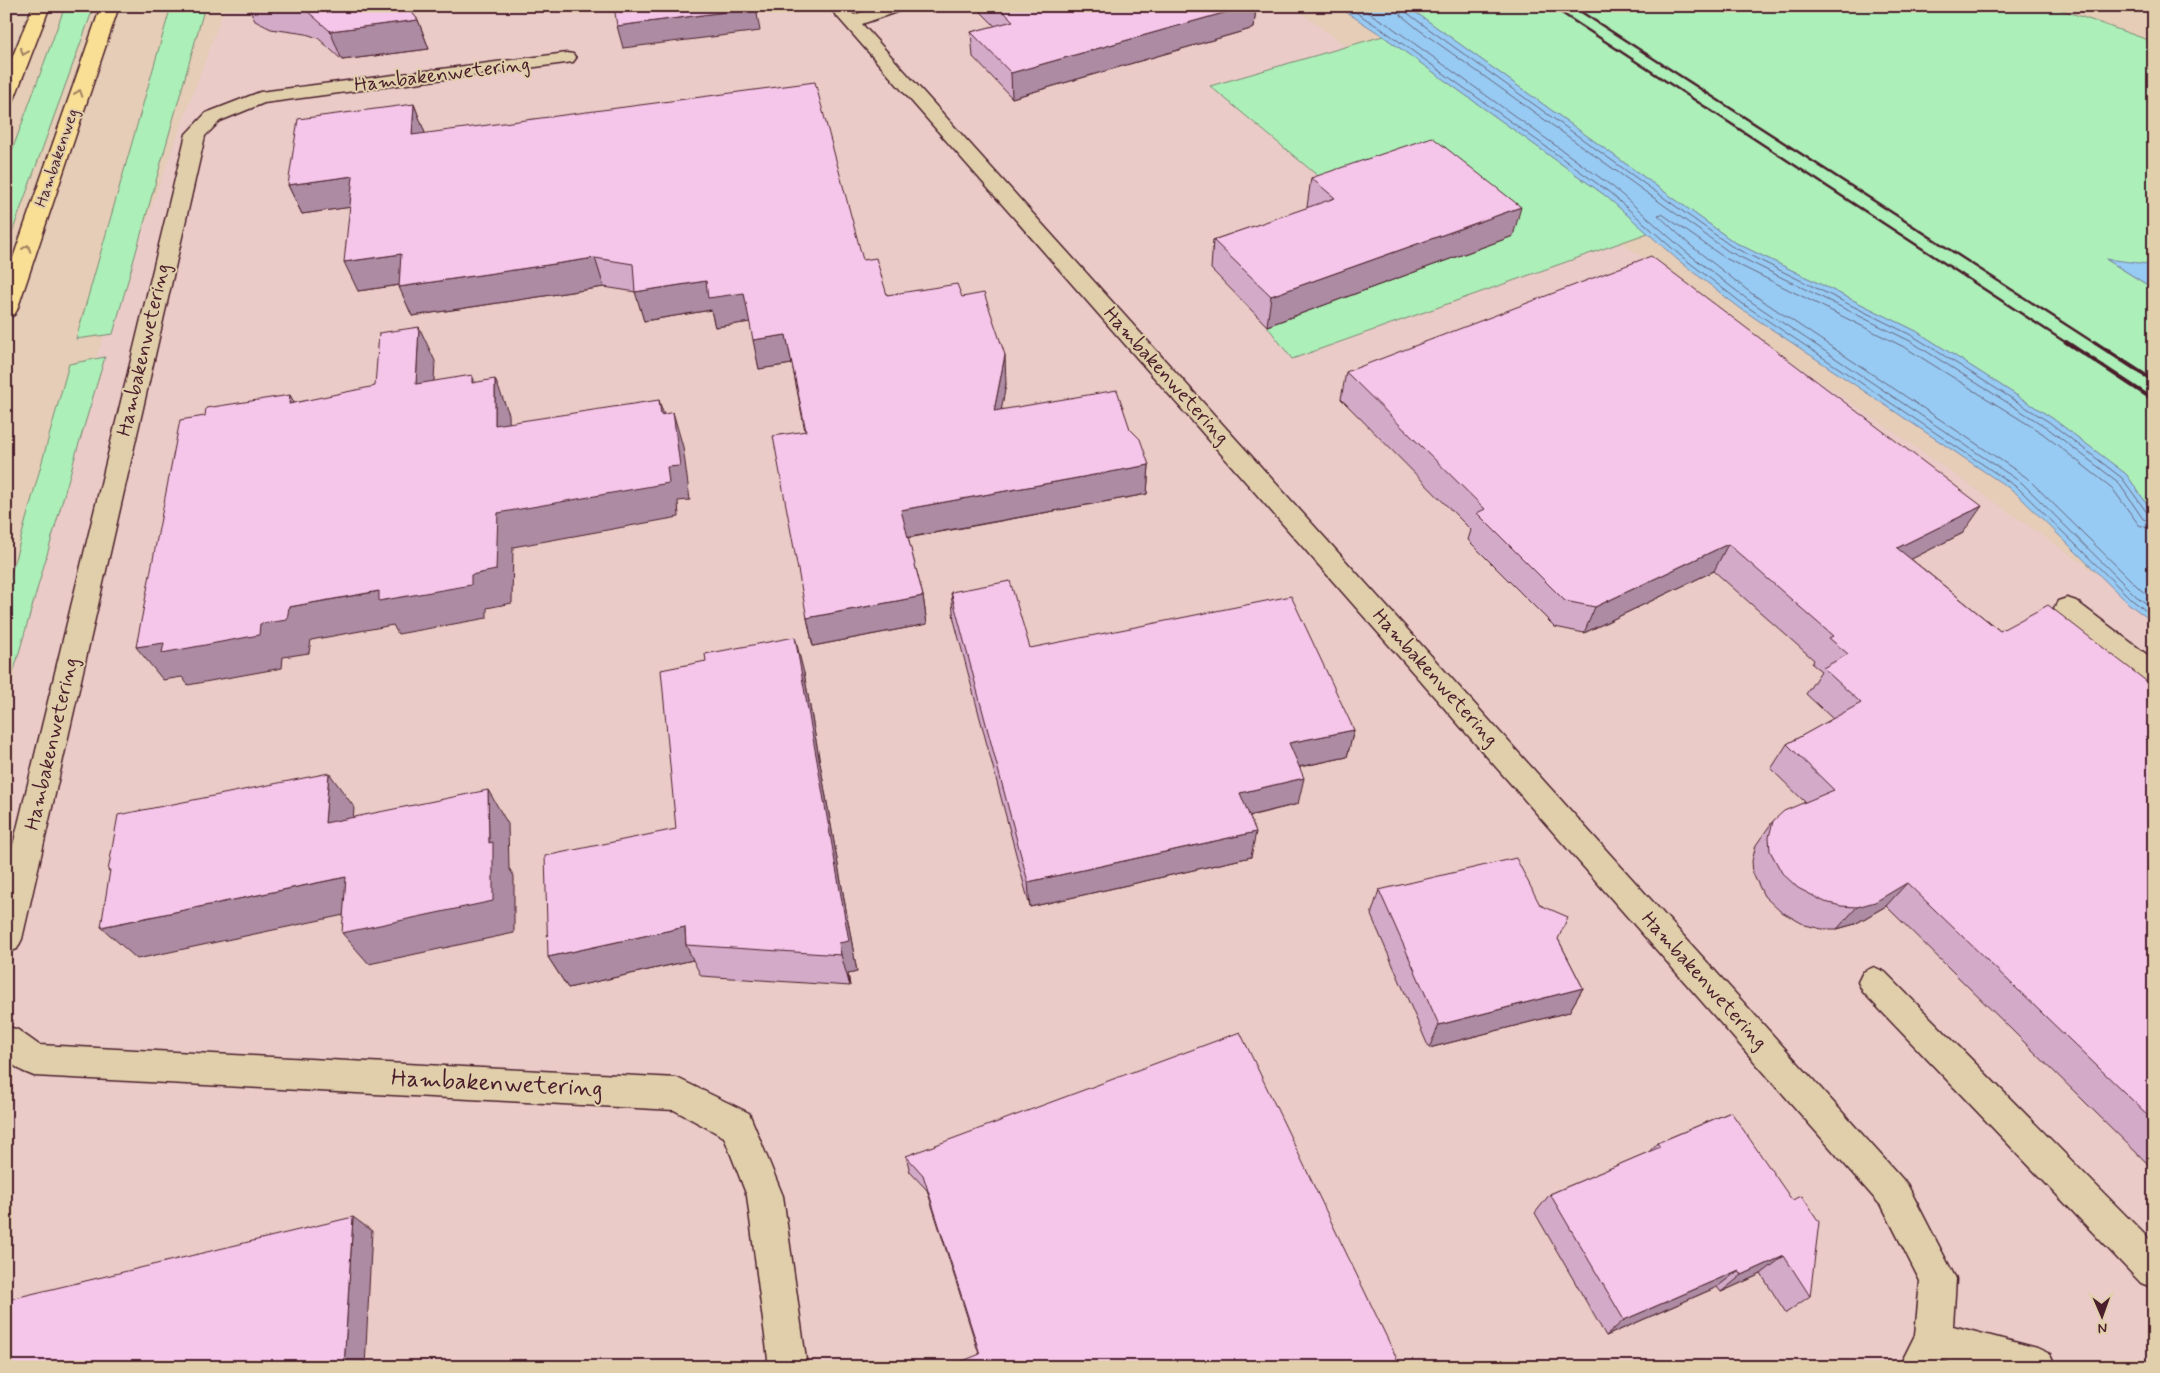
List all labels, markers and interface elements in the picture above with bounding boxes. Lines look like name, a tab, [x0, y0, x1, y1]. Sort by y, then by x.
one-way arrow	[20, 47, 30, 55]
street label: Hambakenwetering	[353, 51, 531, 99]
one-way arrow	[73, 90, 83, 98]
street label: Hambakenweg	[30, 106, 84, 210]
one-way arrow	[22, 244, 32, 252]
street label: Hambakenwetering	[111, 261, 177, 439]
street label: Hambakenwetering	[1097, 301, 1235, 451]
street label: Hambakenwetering	[1366, 603, 1504, 753]
street label: Hambakenwetering	[19, 655, 85, 833]
street label: Hambakenwetering	[1635, 906, 1773, 1056]
street label: Hambakenwetering	[390, 1063, 604, 1105]
north arrow	[2078, 1290, 2128, 1340]
text: N	[2097, 1319, 2107, 1337]

